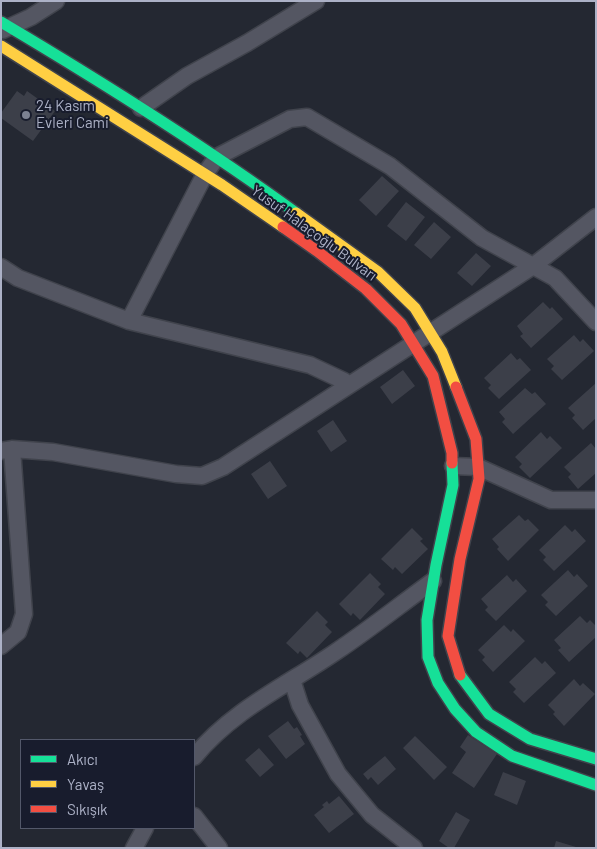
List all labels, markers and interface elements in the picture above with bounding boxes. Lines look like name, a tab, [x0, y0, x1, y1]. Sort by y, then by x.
place label: 24 Kasım Evleri Cami	[36, 97, 109, 132]
marker: 24 Kasım Evleri Cami	[20, 109, 32, 121]
street label: Yusuf Halaçoğlu Bulvarı	[248, 181, 380, 285]
legend	[20, 739, 195, 829]
text: Akıcı	[67, 750, 98, 768]
text: Yavaş	[67, 775, 104, 793]
text: Sıkışık	[67, 800, 108, 818]

